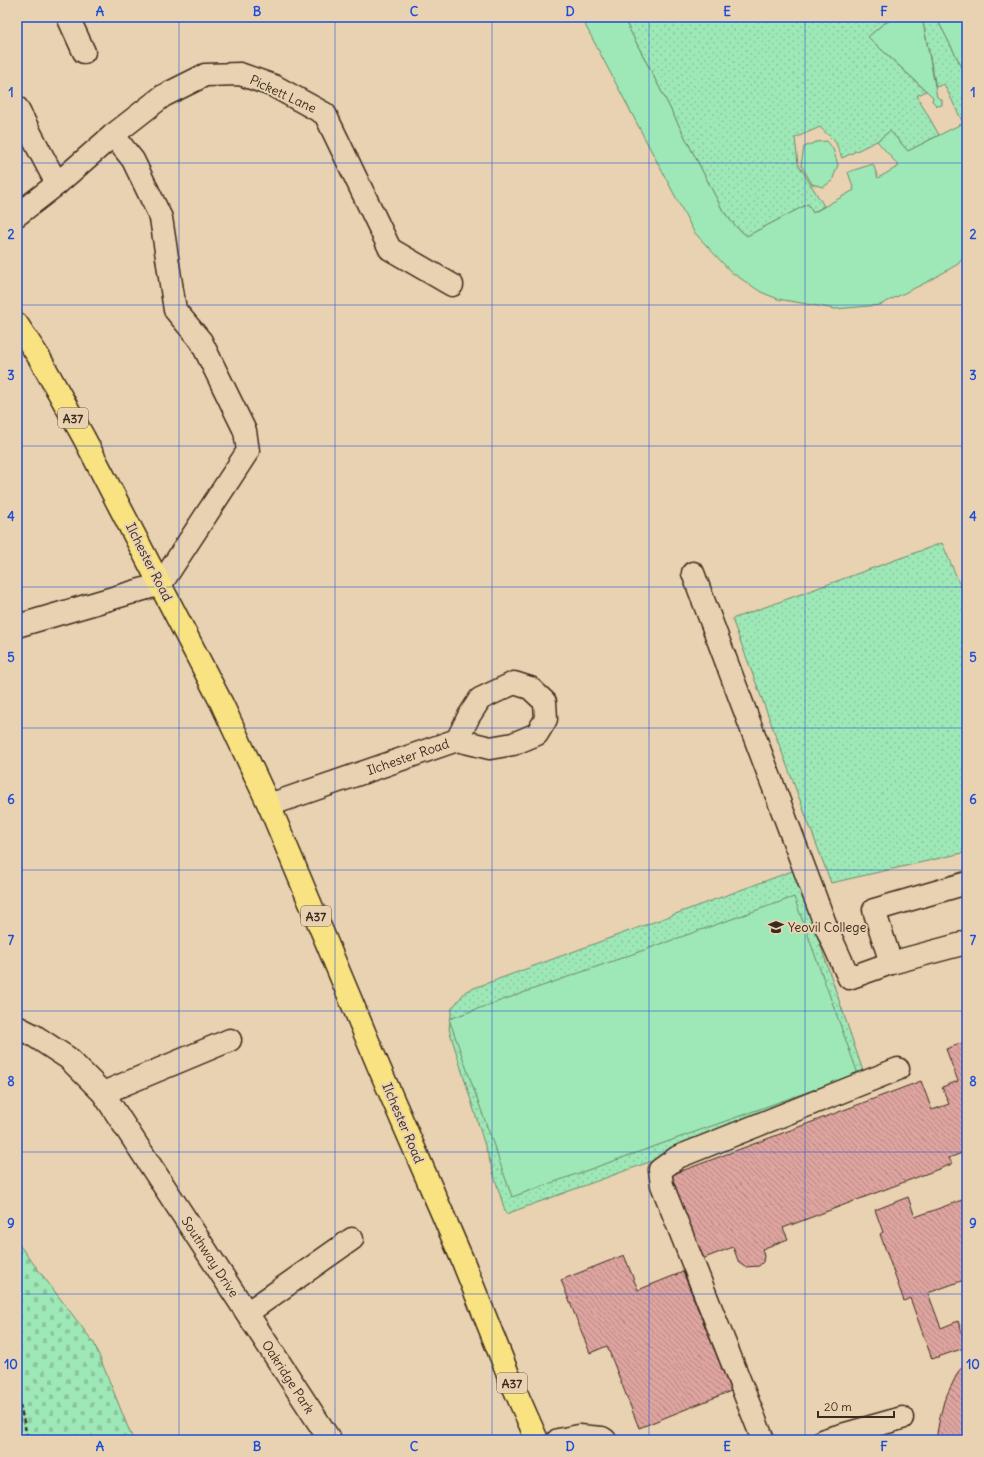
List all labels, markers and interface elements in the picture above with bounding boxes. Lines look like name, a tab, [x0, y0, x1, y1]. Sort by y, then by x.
text: A	[96, 3, 105, 20]
text: B	[253, 3, 262, 20]
text: C	[410, 3, 419, 20]
text: D	[565, 3, 575, 20]
text: E	[723, 3, 731, 20]
text: F	[880, 3, 888, 20]
street label: Pickett Lane	[247, 71, 319, 117]
text: 1	[8, 84, 14, 101]
text: 1	[970, 84, 976, 101]
text: 2	[7, 226, 15, 243]
text: 2	[969, 226, 977, 243]
text: 3	[7, 367, 15, 384]
text: 3	[969, 367, 977, 384]
road number: A37	[58, 408, 88, 428]
text: 4	[7, 508, 15, 525]
text: 4	[969, 508, 977, 525]
street label: Ilchester Road	[122, 520, 176, 604]
text: 5	[7, 649, 15, 666]
text: 5	[969, 649, 977, 666]
street label: Ilchester Road	[365, 735, 452, 779]
text: 6	[7, 791, 15, 808]
text: 6	[969, 791, 977, 808]
road number: A37	[301, 906, 331, 926]
school or university icon: Yeovil College	[767, 918, 785, 936]
place label: Yeovil College	[788, 919, 867, 936]
text: 7	[8, 932, 15, 949]
text: 7	[970, 932, 977, 949]
text: 8	[7, 1073, 15, 1090]
text: 8	[969, 1073, 977, 1090]
street label: Ilchester Road	[378, 1080, 428, 1166]
street label: Southway Drive	[178, 1213, 242, 1301]
text: 9	[7, 1215, 15, 1232]
text: 9	[969, 1215, 977, 1232]
street label: Oakridge Park	[258, 1337, 318, 1417]
text: 10	[4, 1356, 18, 1373]
text: 10	[966, 1356, 980, 1373]
road number: A37	[497, 1373, 527, 1393]
scale bar	[818, 1393, 894, 1419]
text: 20 m	[824, 1399, 852, 1414]
text: A	[96, 1438, 105, 1455]
text: B	[253, 1438, 262, 1455]
text: C	[410, 1438, 419, 1455]
text: D	[565, 1438, 575, 1455]
text: E	[723, 1438, 731, 1455]
text: F	[880, 1438, 888, 1455]

